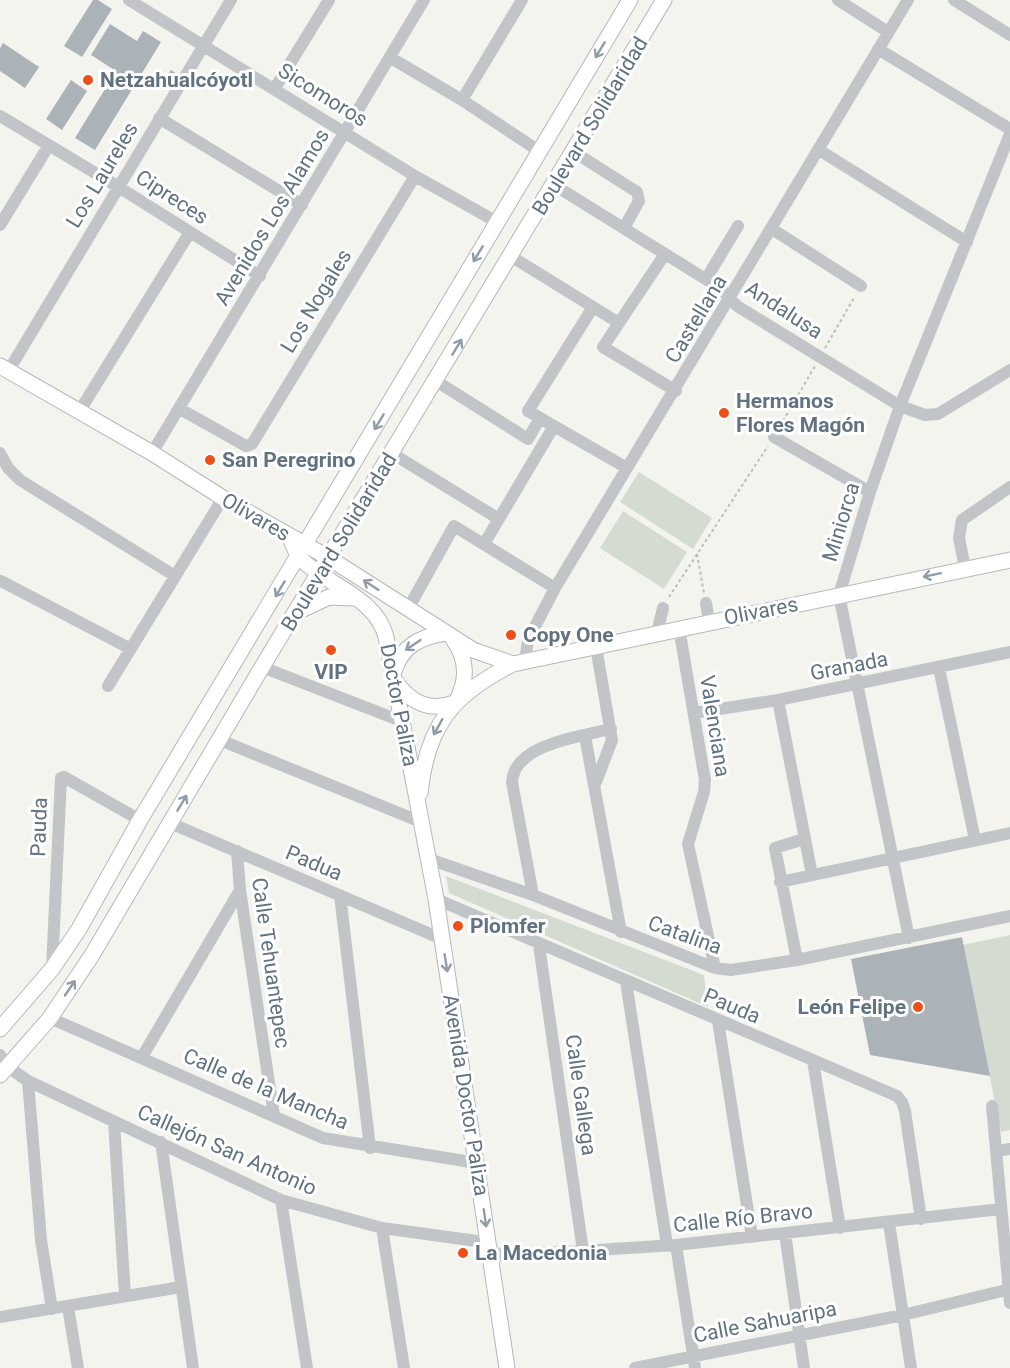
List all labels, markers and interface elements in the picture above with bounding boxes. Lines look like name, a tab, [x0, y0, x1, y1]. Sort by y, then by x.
street label: Boulevard Solidaridad	[527, 33, 653, 219]
one-way arrow	[593, 41, 605, 58]
street label: Sicomoros	[274, 58, 372, 132]
place label: Netzahualcóyotl	[100, 68, 253, 92]
marker: Netzahualcóyotl	[81, 73, 95, 87]
street label: Los Laureles	[61, 118, 143, 232]
street label: Avenidos Los Alamos	[210, 124, 334, 310]
street label: Cipreces	[131, 165, 213, 229]
street label: Los Nogales	[276, 245, 356, 357]
one-way arrow	[472, 245, 484, 262]
street label: Castellana	[660, 271, 732, 367]
street label: Andalusa	[741, 276, 827, 344]
one-way arrow	[451, 339, 463, 356]
place label: Hermanos Flores Magón	[736, 389, 865, 437]
marker: Hermanos Flores Magón	[717, 406, 731, 420]
one-way arrow	[373, 413, 385, 430]
place label: San Peregrino	[222, 448, 356, 472]
street label: Boulevard Solidaridad	[276, 449, 402, 635]
marker: San Peregrino	[203, 453, 217, 467]
street label: Miniorca	[818, 480, 864, 564]
street label: Olivares	[218, 488, 294, 546]
one-way arrow	[923, 570, 942, 581]
one-way arrow	[363, 579, 380, 591]
one-way arrow	[273, 580, 285, 597]
street label: Olivares	[722, 592, 800, 630]
place label: Copy One	[523, 623, 614, 647]
marker: Copy One	[504, 628, 518, 642]
one-way arrow	[406, 639, 422, 651]
street label: Doctor Paliza	[375, 642, 423, 768]
marker: VIP	[324, 643, 338, 657]
street label: Granada	[808, 647, 890, 685]
place label: VIP	[314, 660, 348, 684]
street label: Valenciana	[695, 673, 735, 779]
one-way arrow	[432, 718, 444, 735]
one-way arrow	[177, 795, 189, 812]
street label: Pauda	[26, 797, 52, 857]
street label: Padua	[282, 840, 346, 886]
street label: Calle Tehuantepec	[247, 876, 295, 1050]
street label: Catalina	[645, 911, 725, 959]
place label: Plomfer	[470, 914, 546, 938]
marker: Plomfer	[451, 919, 465, 933]
one-way arrow	[440, 952, 451, 972]
one-way arrow	[64, 980, 76, 996]
street label: Pauda	[700, 983, 764, 1029]
street label: Avenida Doctor Paliza	[438, 992, 494, 1198]
place label: León Felipe	[798, 995, 906, 1019]
marker: León Felipe	[911, 1000, 925, 1014]
street label: Calle Gallega	[561, 1033, 601, 1157]
street label: Calle de la Mancha	[180, 1043, 352, 1135]
street label: Callejón San Antonio	[134, 1100, 320, 1200]
street label: Calle Río Bravo	[672, 1199, 814, 1237]
one-way arrow	[480, 1207, 491, 1227]
place label: La Macedonia	[475, 1241, 607, 1265]
marker: La Macedonia	[456, 1246, 470, 1260]
street label: Calle Sahuaripa	[691, 1296, 839, 1348]

